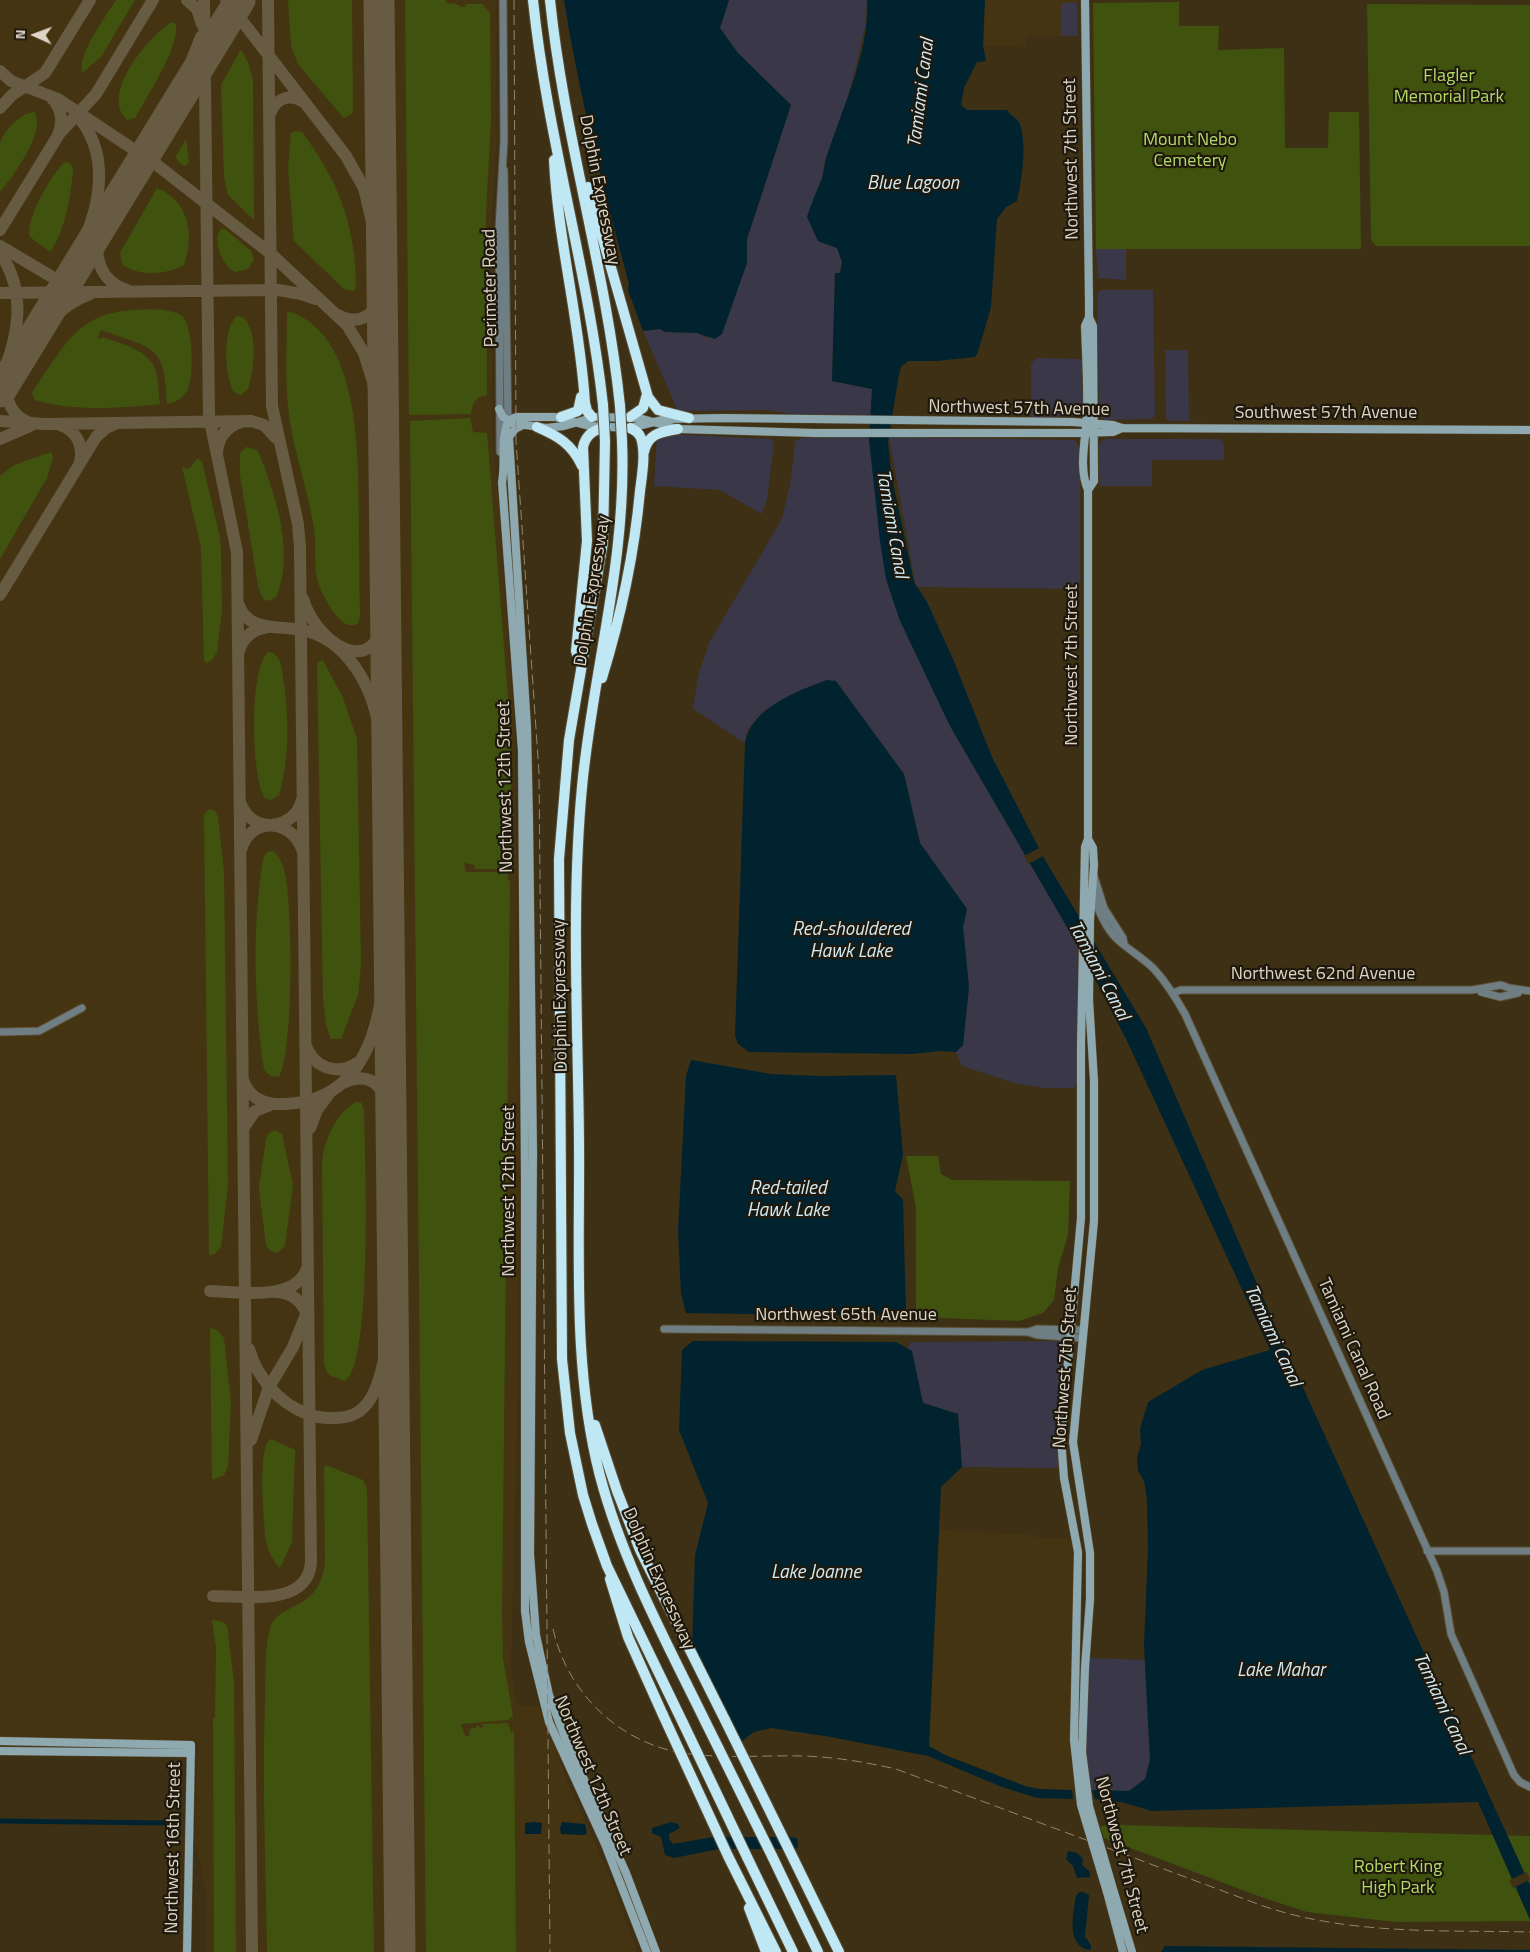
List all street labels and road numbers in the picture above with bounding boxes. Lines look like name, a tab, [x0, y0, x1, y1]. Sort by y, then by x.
street label: Northwest 7th Street	[1060, 78, 1084, 240]
street label: Dolphin Expressway	[574, 113, 624, 267]
street label: Perimeter Road	[479, 229, 503, 347]
street label: Northwest 57th Avenue	[928, 397, 1110, 421]
street label: Southwest 57th Avenue	[1235, 403, 1417, 425]
street label: Dolphin Expressway	[570, 514, 616, 668]
street label: Northwest 7th Street	[1062, 584, 1084, 746]
street label: Northwest 12th Street	[494, 701, 518, 873]
street label: Dolphin Expressway	[549, 920, 573, 1072]
street label: Northwest 62nd Avenue	[1231, 964, 1415, 986]
street label: Northwest 12th Street	[499, 1105, 521, 1277]
street label: Tamiami Canal Road	[1312, 1275, 1394, 1423]
street label: Northwest 7th Street	[1050, 1287, 1082, 1449]
street label: Northwest 65th Avenue	[755, 1305, 937, 1327]
street label: Dolphin Expressway	[617, 1505, 699, 1653]
street label: Northwest 12th Street	[549, 1693, 635, 1859]
street label: Northwest 16th Street	[162, 1762, 186, 1934]
street label: Northwest 7th Street	[1090, 1774, 1152, 1936]

